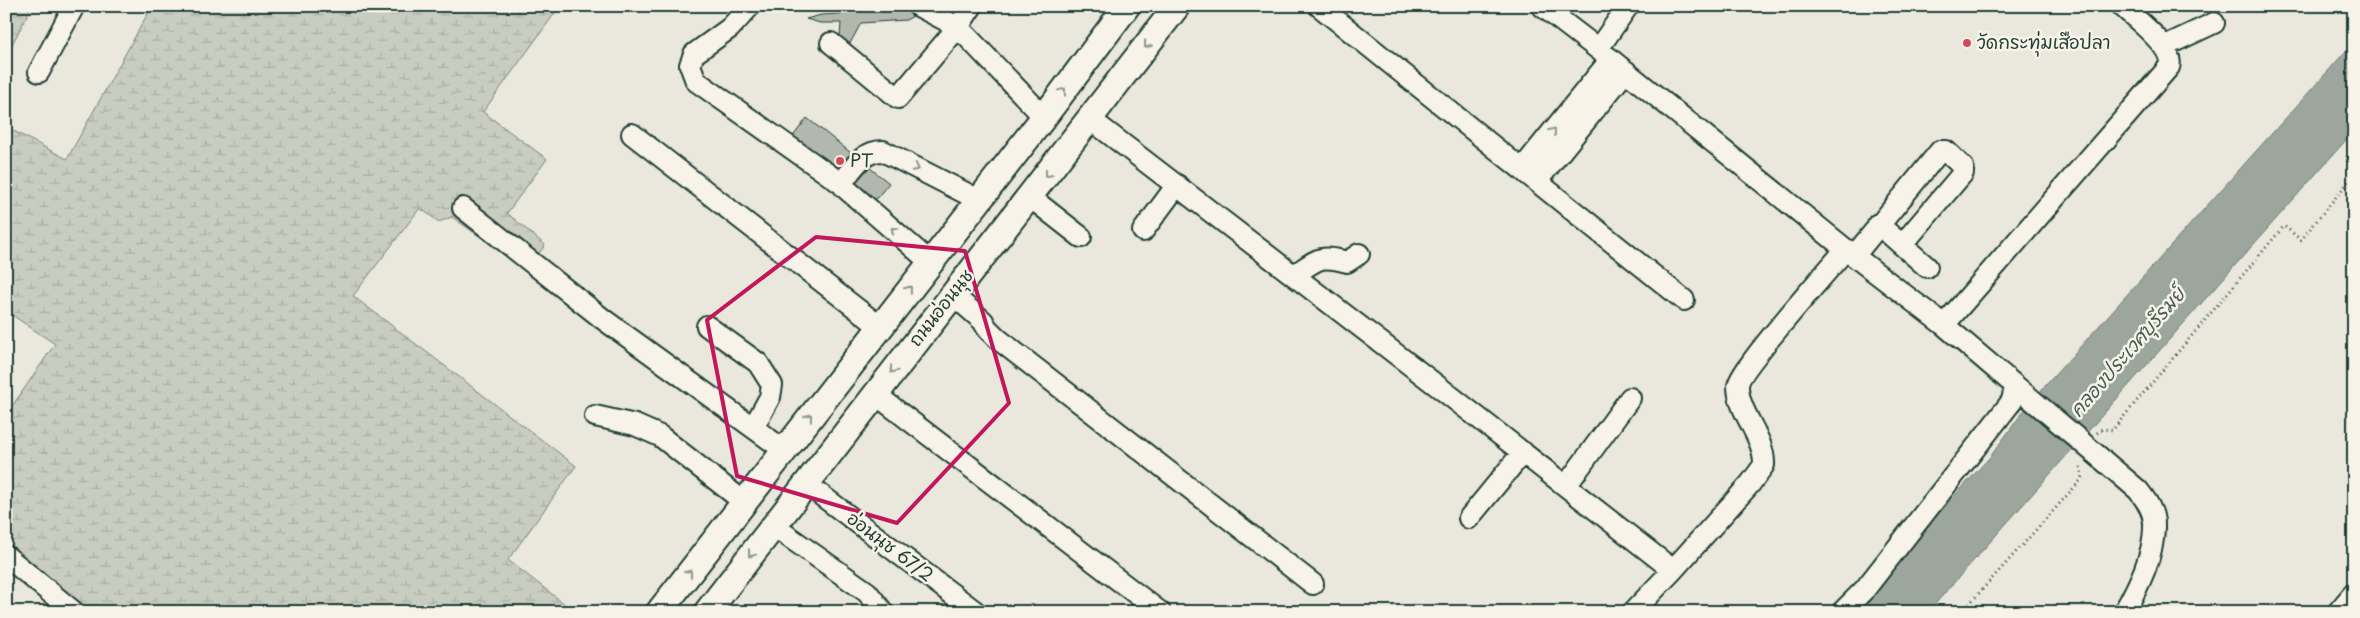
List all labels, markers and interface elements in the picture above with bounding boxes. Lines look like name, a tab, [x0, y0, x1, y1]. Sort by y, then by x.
place label: วัดกระทุ่มเสือปลา	[1977, 28, 2111, 57]
marker: วัดกระทุ่มเสือปลา	[1961, 37, 1973, 49]
one-way arrow	[1144, 39, 1153, 49]
one-way arrow	[1057, 88, 1065, 97]
one-way arrow	[1547, 128, 1555, 137]
place label: PT	[850, 146, 874, 173]
marker: PT	[834, 155, 846, 167]
one-way arrow	[911, 162, 920, 172]
one-way arrow	[1044, 168, 1053, 177]
one-way arrow	[890, 227, 899, 236]
street label: ถนนอ่อนนุช	[901, 263, 980, 353]
water label: คลองประเวศบุรีรมย์	[2062, 277, 2195, 424]
one-way arrow	[904, 286, 912, 295]
one-way arrow	[890, 364, 899, 374]
one-way arrow	[804, 414, 812, 423]
street label: อ่อนนุช 67/2	[841, 504, 940, 589]
one-way arrow	[748, 548, 756, 557]
one-way arrow	[683, 570, 691, 579]

